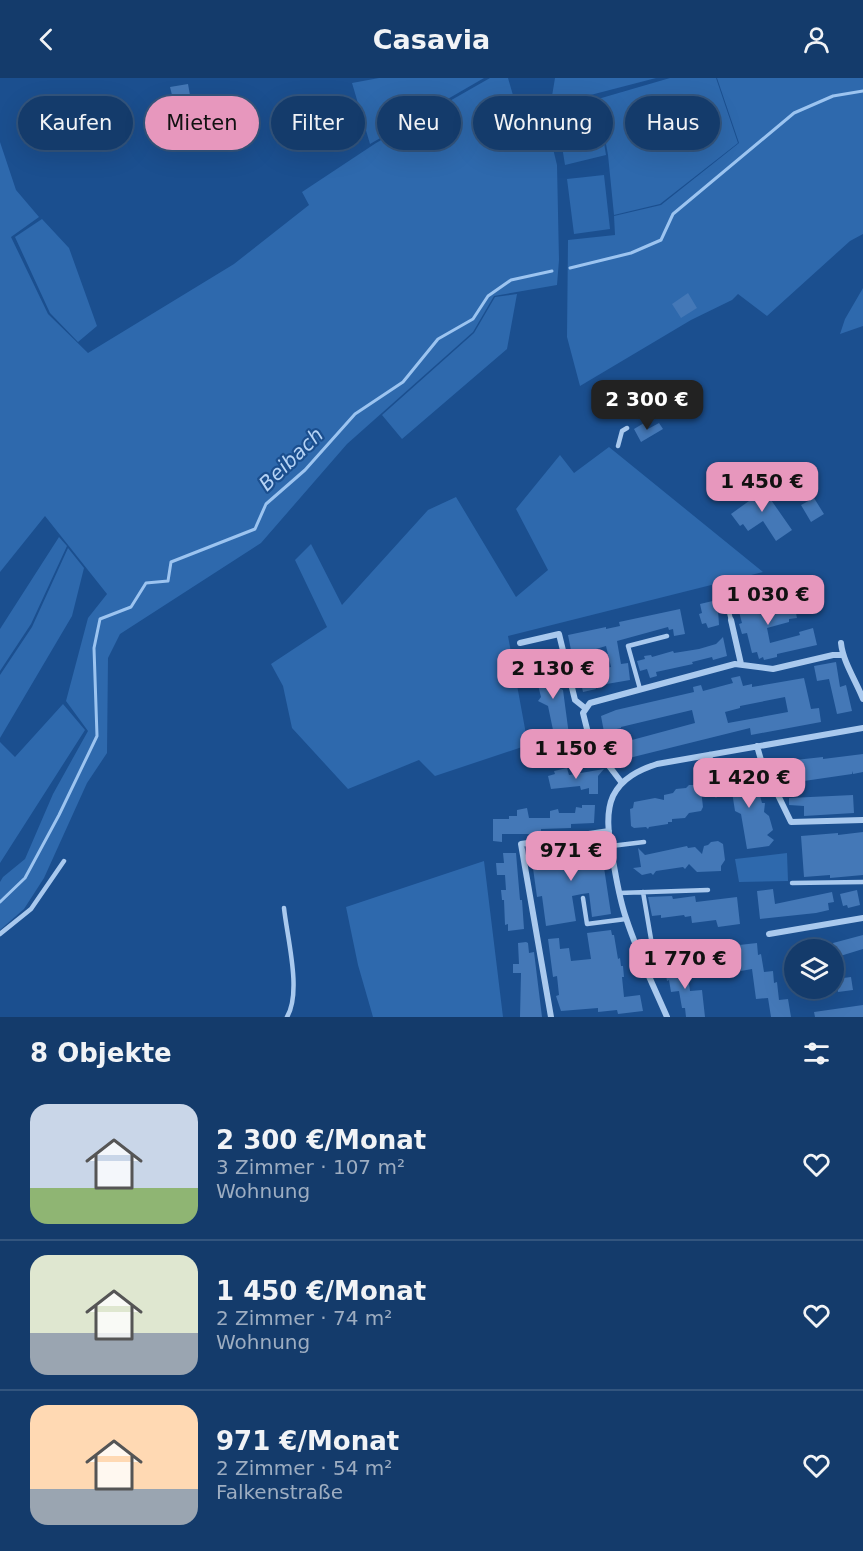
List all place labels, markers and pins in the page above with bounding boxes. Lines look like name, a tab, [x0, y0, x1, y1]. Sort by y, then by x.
pin: 2 300 €	[592, 380, 702, 431]
pin: 1 450 €	[707, 462, 817, 513]
pin: 1 030 €	[713, 575, 823, 626]
pin: 2 130 €	[498, 649, 608, 700]
pin: 1 150 €	[521, 729, 631, 780]
pin: 1 420 €	[694, 758, 804, 809]
pin: 971 €	[529, 831, 613, 882]
pin: 1 770 €	[630, 939, 740, 990]

